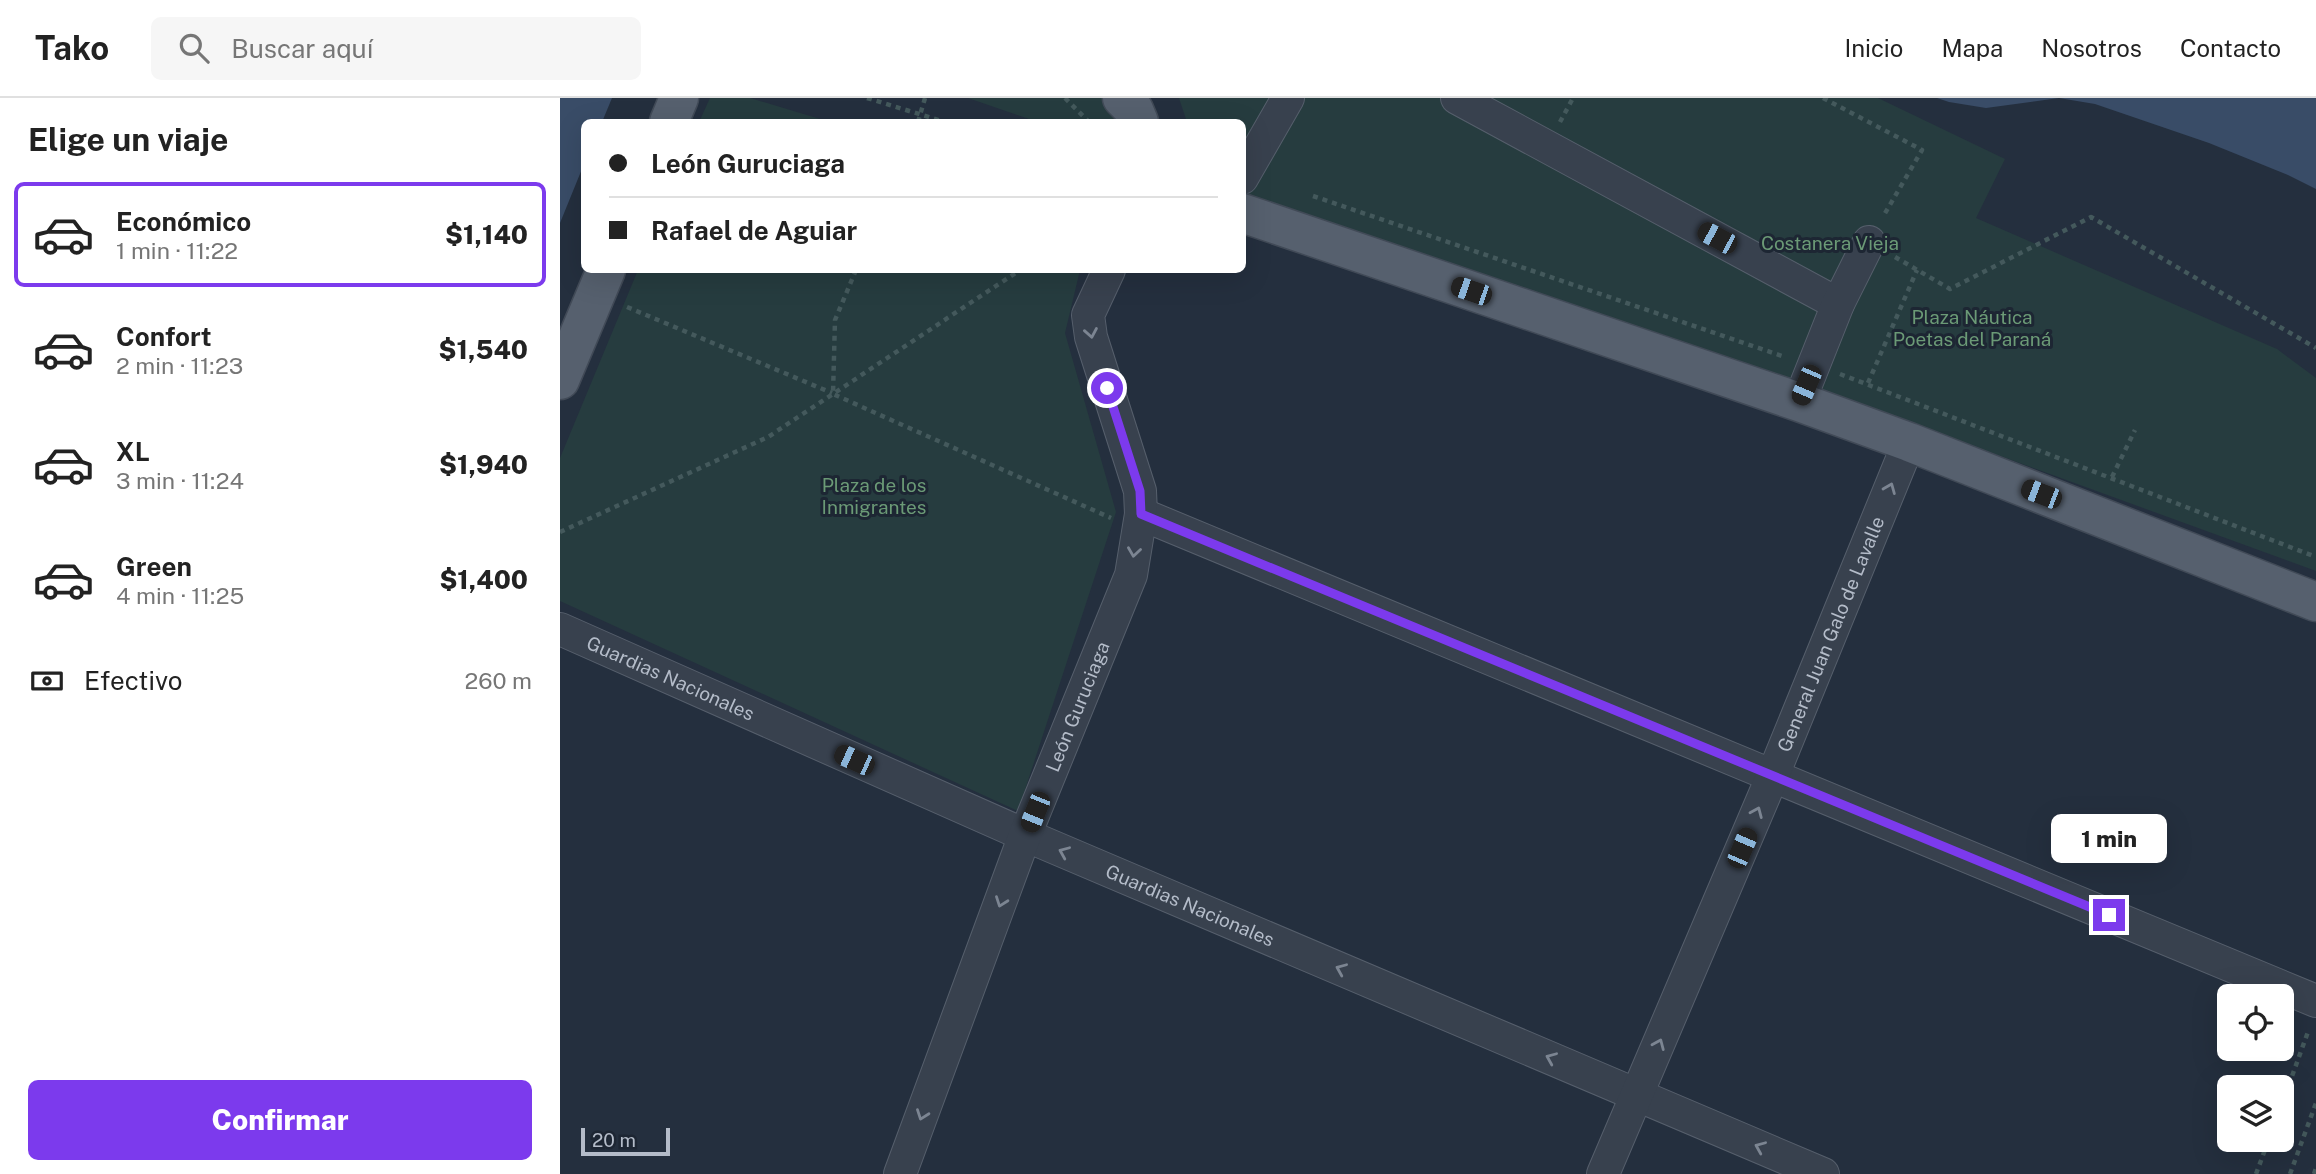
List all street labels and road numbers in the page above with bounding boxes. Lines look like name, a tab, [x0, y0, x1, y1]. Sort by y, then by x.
street label: General Juan Galo de Lavalle	[1773, 513, 1889, 755]
street label: Guardias Nacionales	[583, 631, 758, 725]
street label: León Guruciaga	[1041, 638, 1114, 775]
street label: Guardias Nacionales	[1103, 860, 1278, 951]

